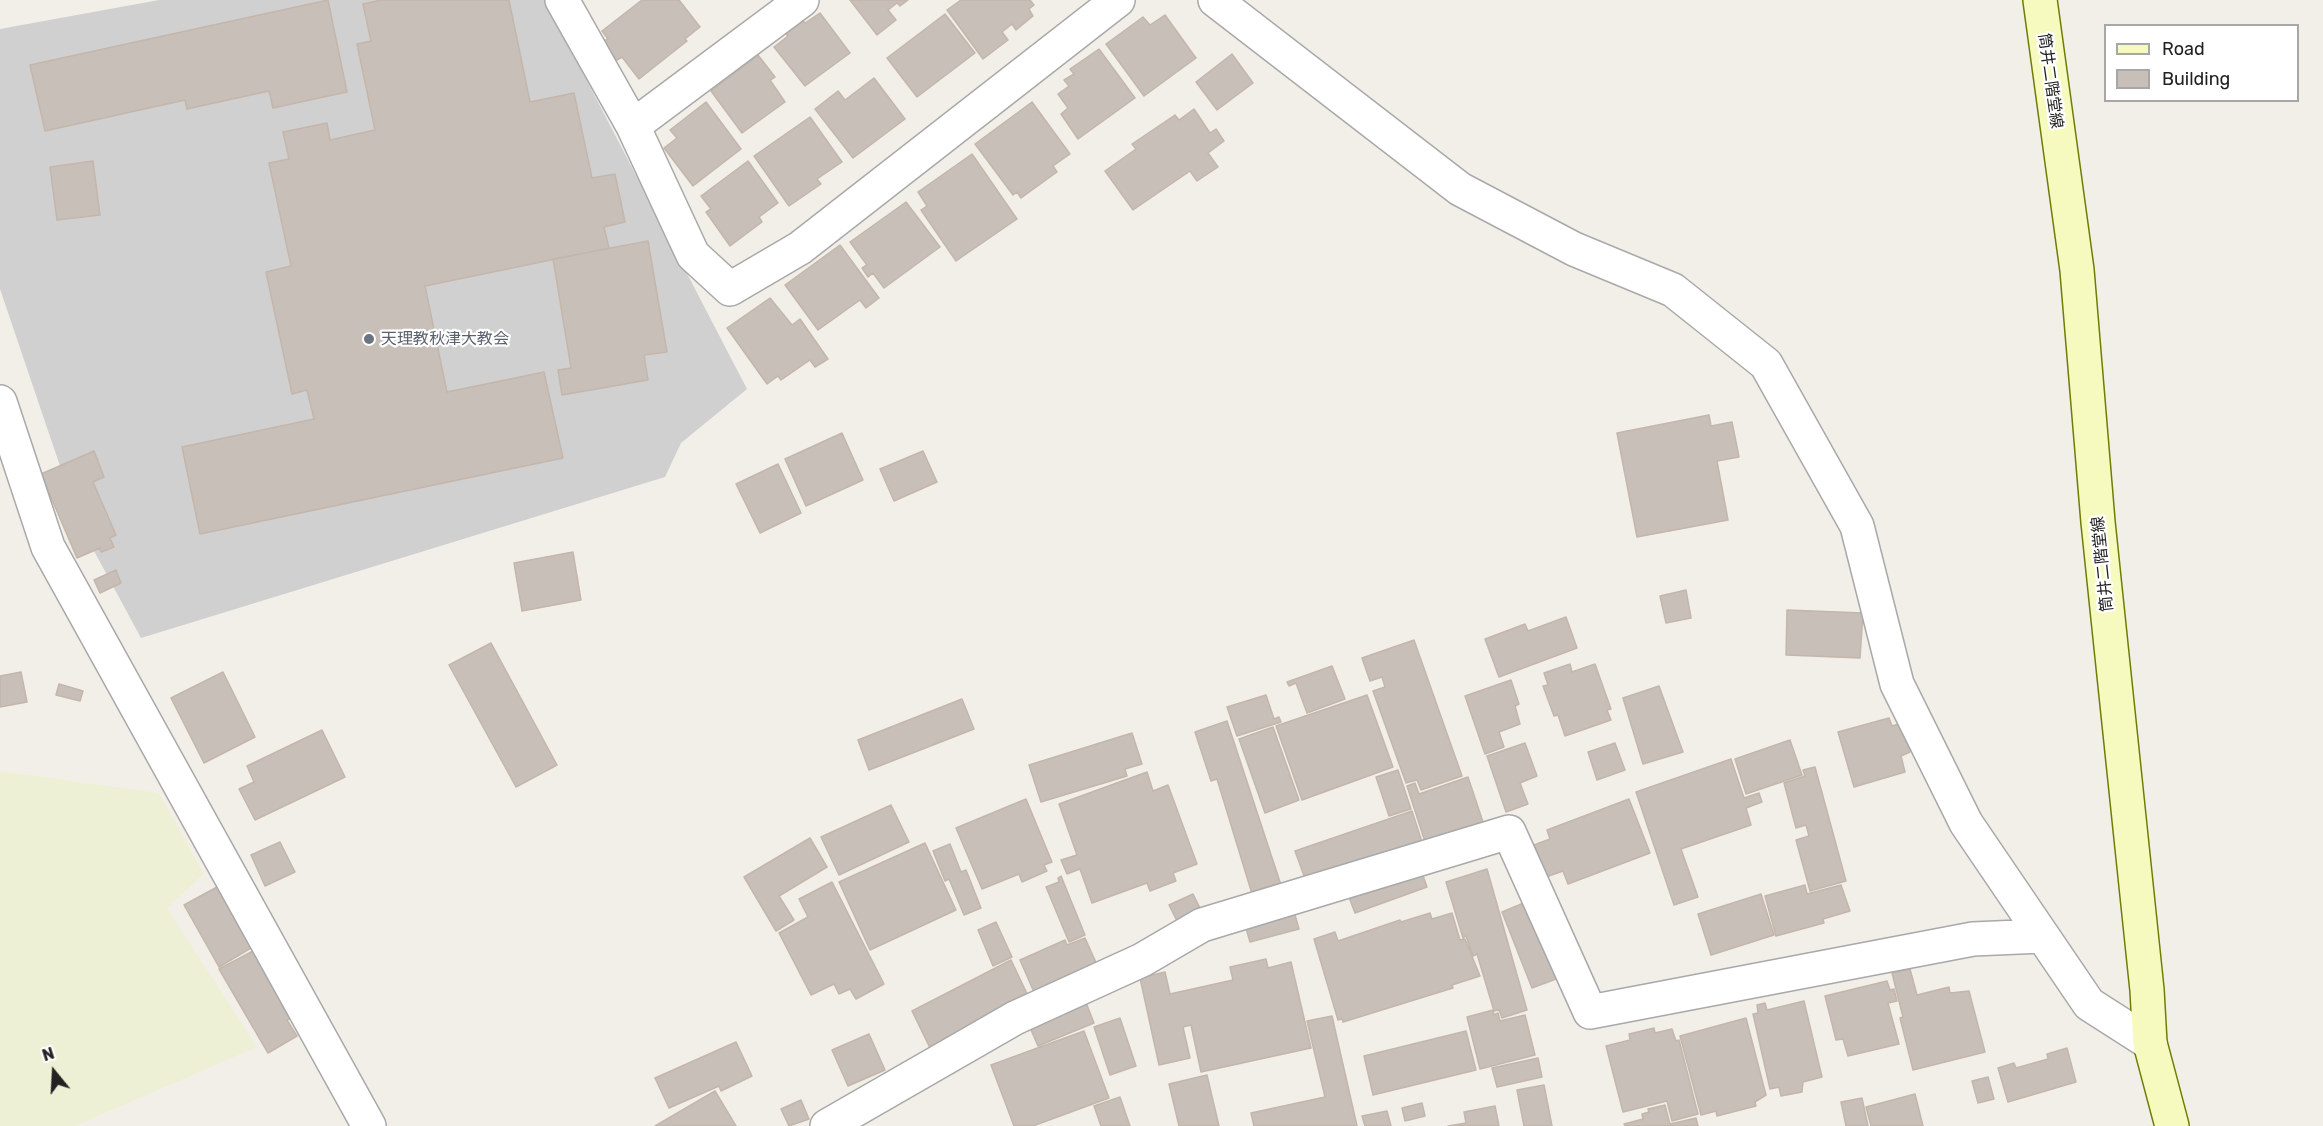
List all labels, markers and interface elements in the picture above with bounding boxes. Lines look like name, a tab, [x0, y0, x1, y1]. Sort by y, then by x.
legend	[2104, 24, 2299, 102]
street label: 筒井二階堂線	[2034, 32, 2066, 130]
text: Road	[2162, 38, 2205, 60]
text: Building	[2162, 68, 2230, 90]
place label: 天理教秋津大教会	[381, 329, 509, 349]
marker: 天理教秋津大教会	[362, 332, 376, 346]
street label: 筒井二階堂線	[2088, 515, 2118, 613]
north arrow	[24, 1042, 84, 1102]
text: N	[40, 1044, 57, 1065]

